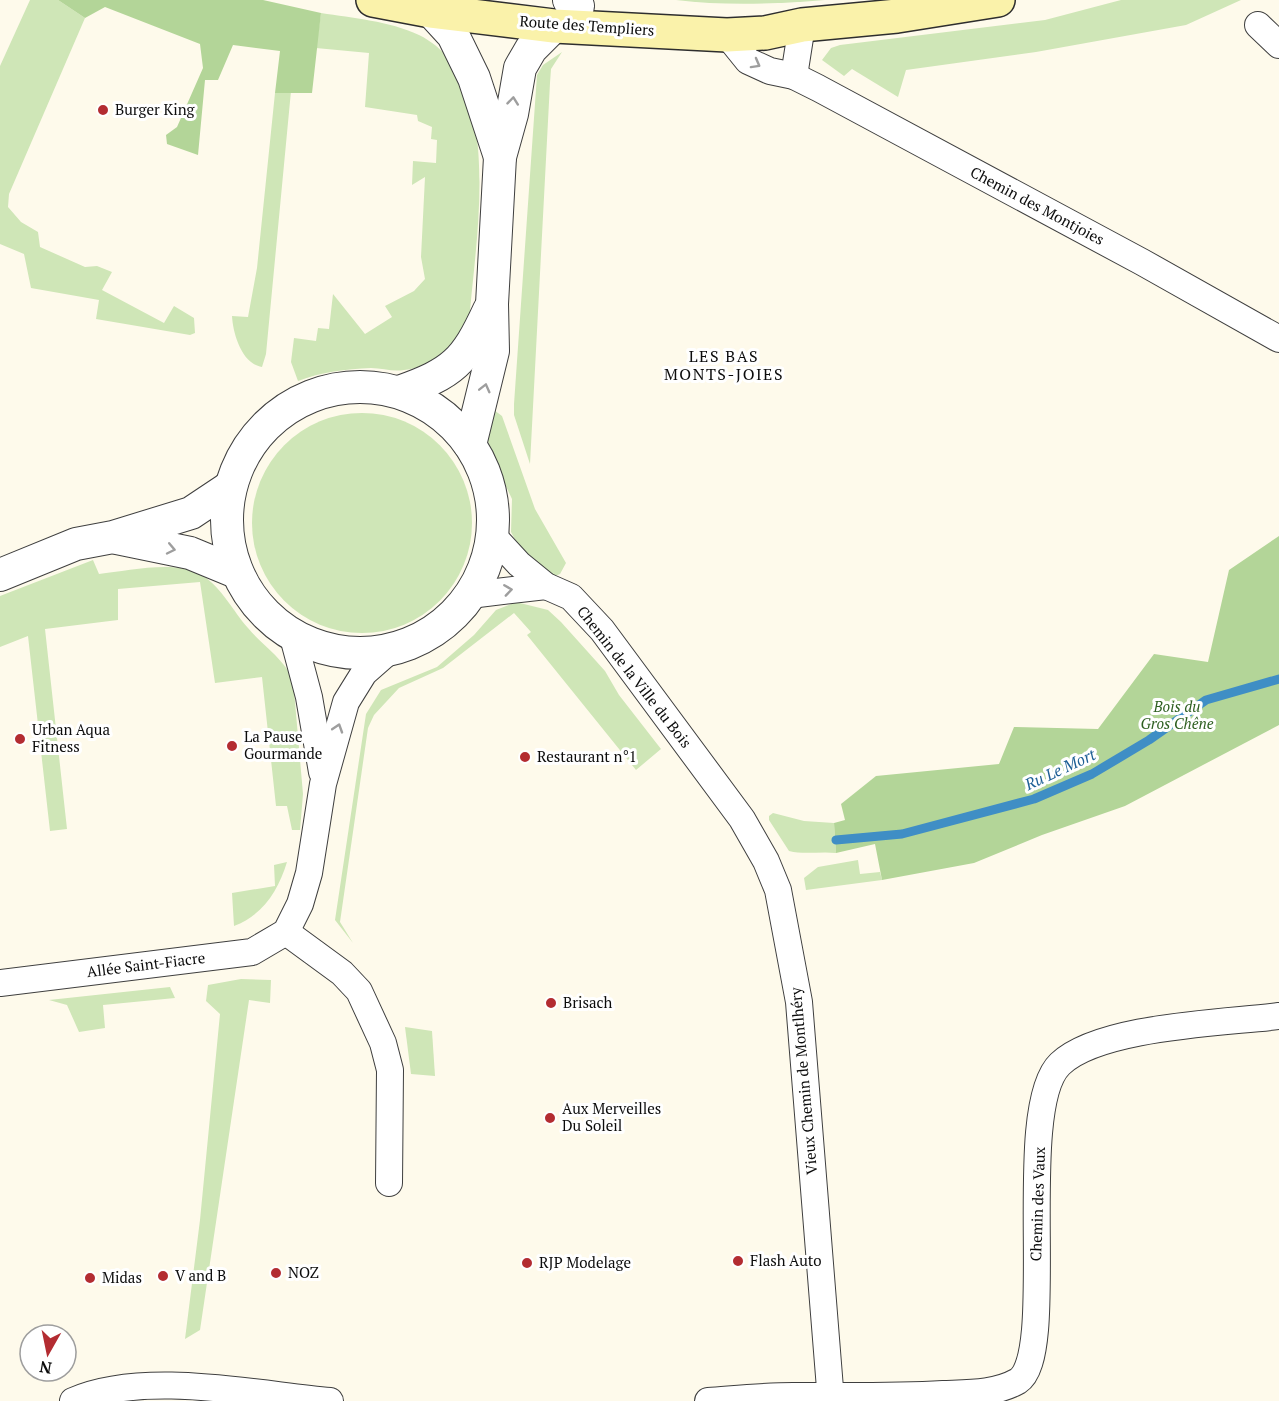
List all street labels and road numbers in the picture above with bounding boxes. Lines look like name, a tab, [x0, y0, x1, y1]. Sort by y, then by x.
street label: Route des Templiers	[519, 10, 655, 40]
street label: Chemin des Montjoies	[967, 161, 1108, 249]
street label: Chemin de la Ville du Bois	[573, 601, 697, 751]
street label: Allée Saint-Fiacre	[86, 947, 206, 981]
street label: Vieux Chemin de Montlhéry	[785, 986, 821, 1176]
street label: Chemin des Vaux	[1025, 1146, 1049, 1262]

